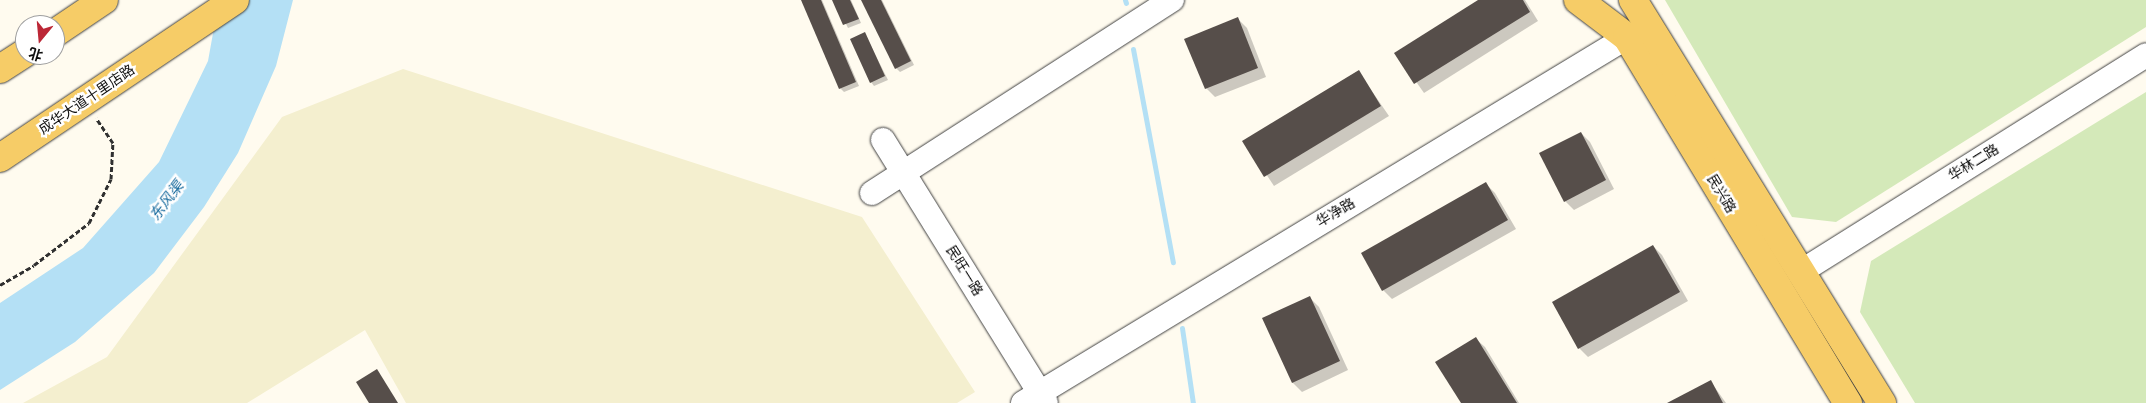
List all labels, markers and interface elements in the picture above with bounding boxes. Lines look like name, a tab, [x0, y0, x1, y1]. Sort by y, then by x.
north arrow	[15, 15, 65, 65]
text: 北	[27, 45, 45, 63]
street label: 成华大道十里店路	[36, 62, 138, 138]
street label: 华林二路	[1946, 141, 2002, 185]
street label: 民兴路	[1703, 172, 1739, 216]
water label: 东风渠	[146, 178, 188, 224]
street label: 华净路	[1314, 195, 1358, 231]
street label: 民旺一路	[942, 243, 986, 299]

